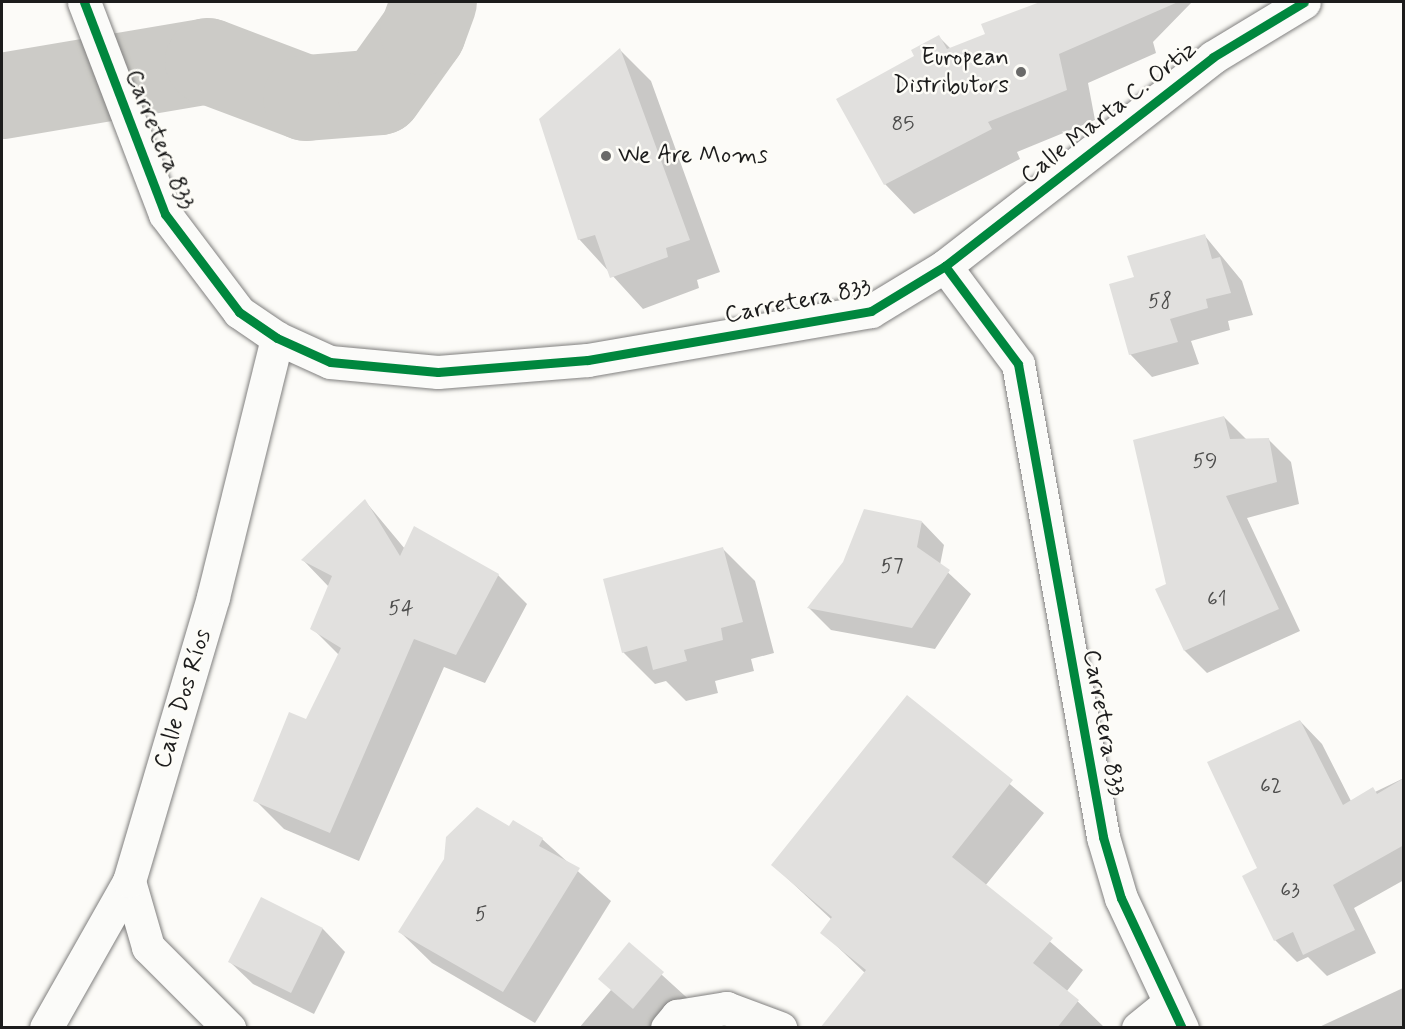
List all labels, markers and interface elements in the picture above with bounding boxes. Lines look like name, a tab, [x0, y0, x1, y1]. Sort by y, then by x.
street label: Calle Marta C. Ortiz	[1016, 36, 1202, 190]
place label: European Distributors	[893, 44, 1009, 100]
marker: European Distributors	[1014, 65, 1028, 79]
street label: Carretera 833	[118, 66, 200, 214]
house number: 85	[891, 111, 915, 137]
place label: We Are Moms	[618, 142, 764, 170]
marker: We Are Moms	[599, 149, 613, 163]
street label: Carretera 833	[722, 274, 874, 330]
house number: 58	[1148, 288, 1172, 314]
house number: 59	[1192, 448, 1218, 474]
house number: 57	[880, 553, 904, 579]
house number: 61	[1207, 586, 1227, 612]
house number: 54	[388, 595, 414, 621]
street label: Calle Dos Ríos	[148, 627, 218, 771]
street label: Carretera 833	[1076, 647, 1130, 799]
house number: 62	[1260, 773, 1282, 799]
house number: 63	[1280, 877, 1300, 903]
house number: 5	[475, 901, 487, 927]

